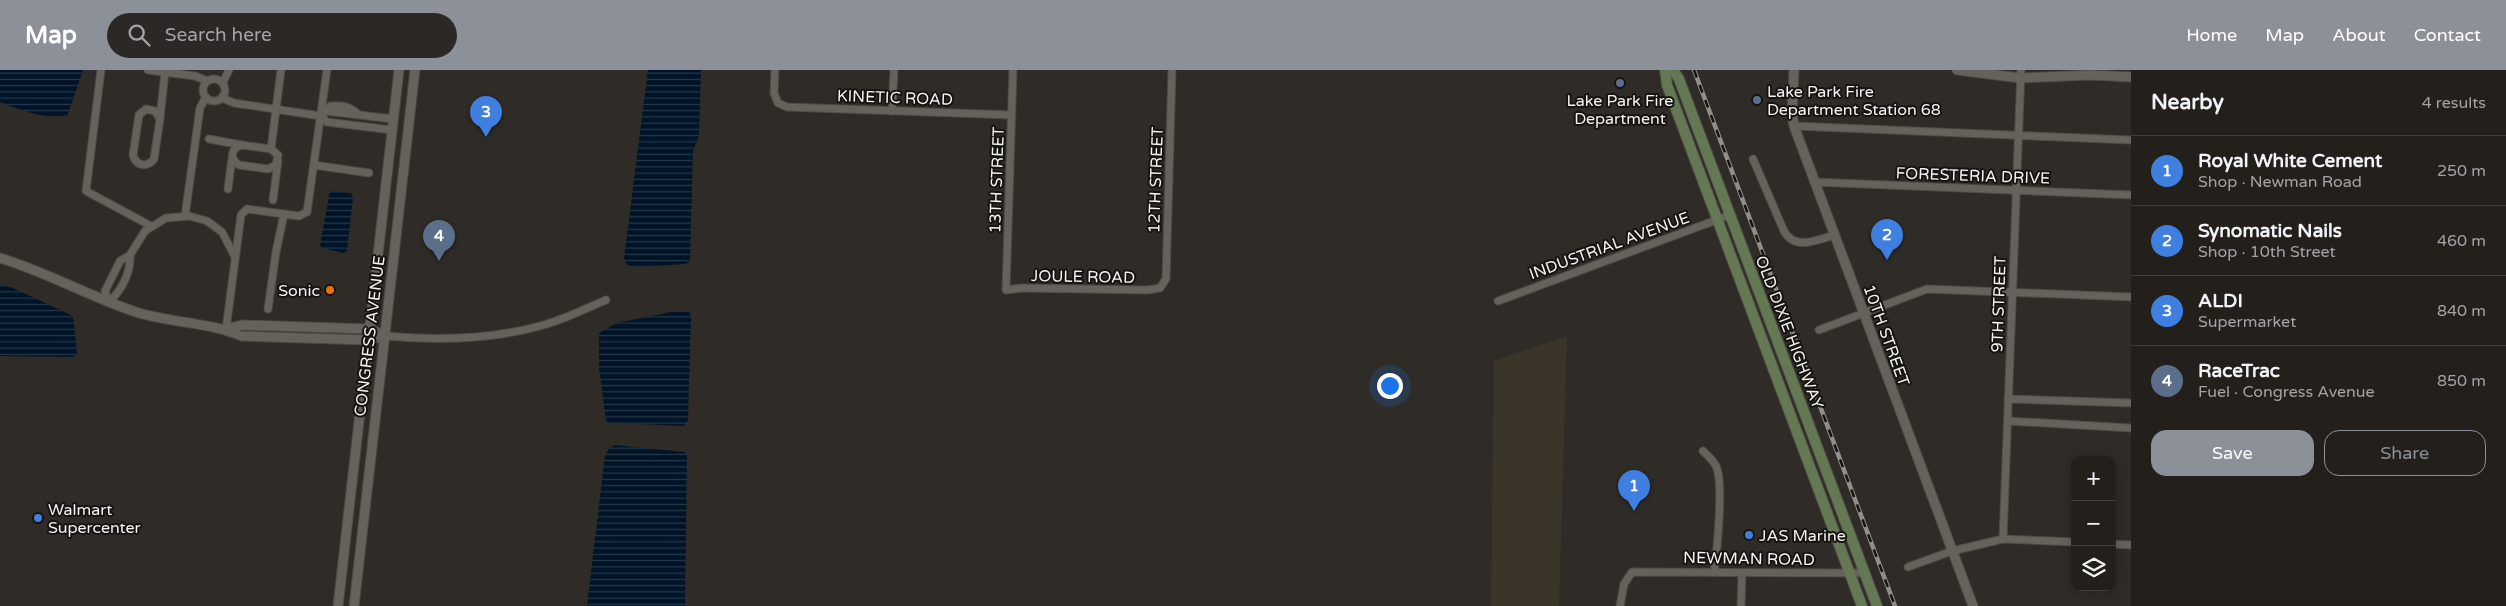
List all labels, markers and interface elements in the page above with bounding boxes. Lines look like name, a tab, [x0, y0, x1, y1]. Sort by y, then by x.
search box	[107, 13, 457, 58]
text: Map	[25, 21, 77, 50]
icon: search	[125, 21, 153, 49]
text: Search here	[165, 24, 272, 46]
text: Home	[2186, 24, 2237, 46]
text: Map	[2265, 24, 2304, 46]
text: About	[2332, 24, 2386, 46]
text: Contact	[2414, 24, 2481, 46]
marker: Lake Park Fire Department	[1614, 77, 1626, 89]
place label: Lake Park Fire Department Station 68	[1767, 82, 1941, 120]
street label: KINETIC ROAD	[837, 86, 953, 110]
text: Nearby	[2151, 90, 2224, 115]
place label: Lake Park Fire Department	[1567, 91, 1673, 129]
text: 4 results	[2422, 93, 2486, 113]
marker: Lake Park Fire Department Station 68	[1751, 94, 1763, 106]
pin: 3	[470, 96, 502, 137]
street label: 13TH STREET	[985, 126, 1009, 234]
street label: 12TH STREET	[1144, 126, 1168, 234]
text: Royal White Cement	[2198, 150, 2382, 172]
text: 1	[2162, 161, 2172, 181]
text: 250 m	[2437, 161, 2486, 181]
street label: FORESTERIA DRIVE	[1895, 163, 2051, 189]
text: Shop · Newman Road	[2198, 172, 2362, 192]
street label: INDUSTRIAL AVENUE	[1526, 208, 1692, 284]
pin: 2	[1871, 219, 1903, 260]
pin: 4	[423, 220, 455, 261]
text: Synomatic Nails	[2198, 220, 2342, 242]
text: 2	[2162, 231, 2172, 251]
text: 460 m	[2437, 231, 2486, 251]
text: Shop · 10th Street	[2198, 242, 2336, 262]
street label: OLD DIXIE HIGHWAY	[1751, 253, 1828, 412]
street label: CONGRESS AVENUE	[350, 255, 390, 418]
street label: 9TH STREET	[1987, 255, 2011, 353]
street label: JOULE ROAD	[1031, 266, 1135, 288]
place label: Sonic	[278, 281, 320, 301]
street label: 10TH STREET	[1858, 282, 1914, 389]
marker: Sonic	[324, 284, 336, 296]
text: ALDI	[2198, 290, 2243, 312]
text: 3	[2162, 301, 2172, 321]
text: 840 m	[2437, 301, 2486, 321]
text: Supermarket	[2198, 312, 2296, 332]
text: RaceTrac	[2198, 360, 2280, 382]
text: 4	[2162, 371, 2172, 391]
text: 850 m	[2437, 371, 2486, 391]
your location	[1377, 373, 1403, 399]
text: Fuel · Congress Avenue	[2198, 382, 2375, 402]
button: Save	[2151, 430, 2314, 476]
button: Share	[2324, 430, 2486, 476]
map controls	[2071, 456, 2116, 591]
button: +	[2071, 456, 2116, 501]
pin: 1	[1618, 470, 1650, 511]
place label: Walmart Supercenter	[48, 500, 142, 538]
button: −	[2071, 501, 2116, 546]
marker: Walmart Supercenter	[32, 512, 44, 524]
place label: JAS Marine	[1759, 526, 1846, 546]
marker: JAS Marine	[1743, 529, 1755, 541]
button: layers	[2071, 546, 2116, 591]
street label: NEWMAN ROAD	[1683, 548, 1815, 570]

